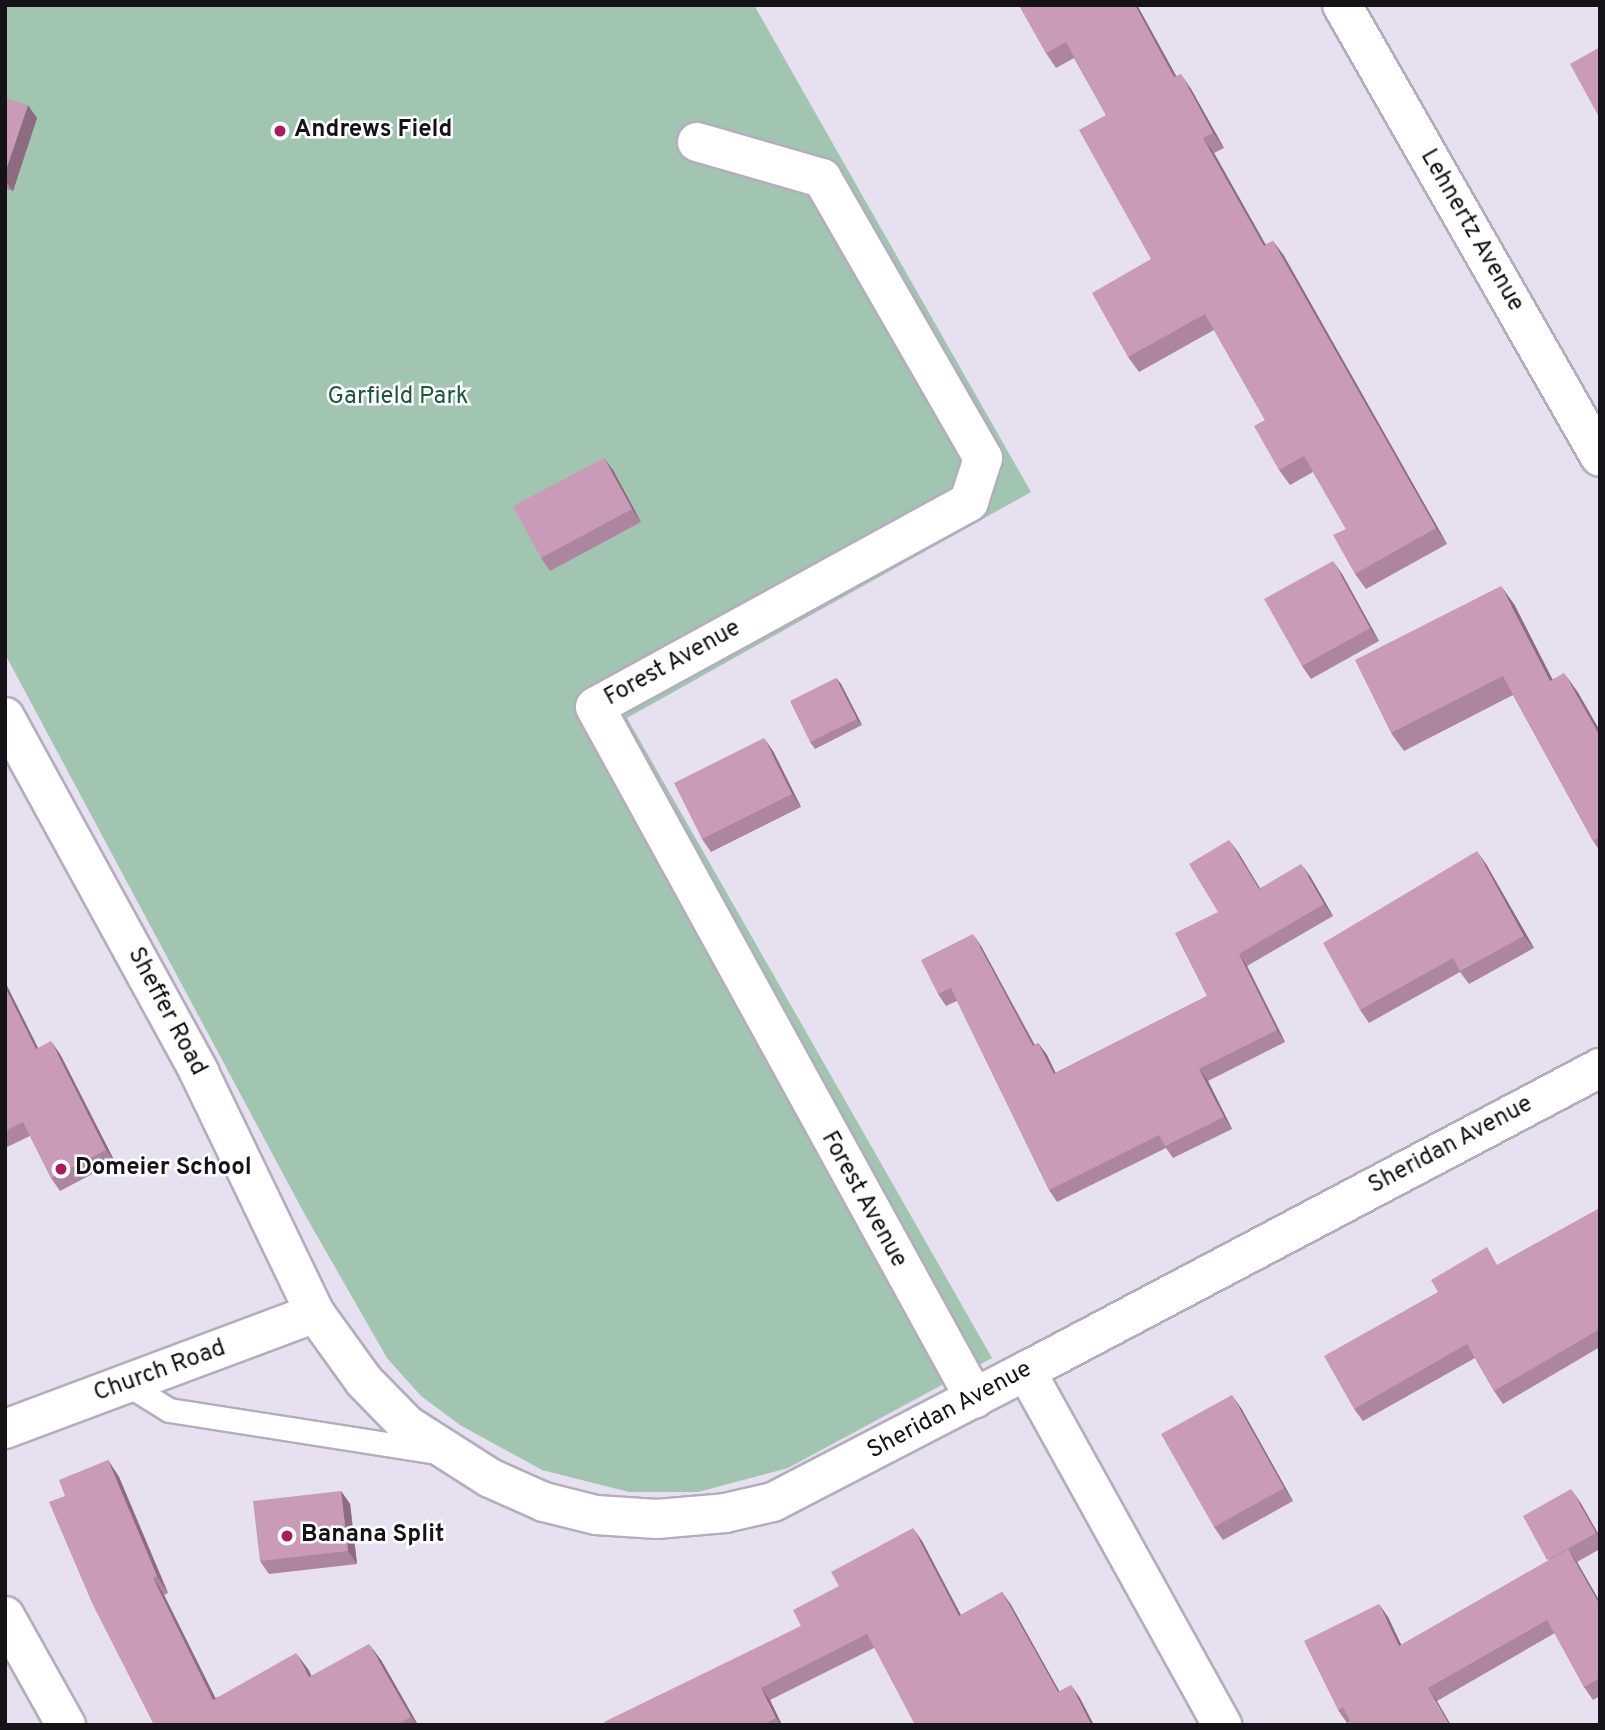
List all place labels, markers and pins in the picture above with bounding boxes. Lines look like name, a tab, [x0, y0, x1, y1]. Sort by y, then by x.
place label: Andrews Field	[294, 117, 452, 145]
marker: Andrews Field	[272, 123, 288, 139]
place label: Domeier School	[75, 1155, 252, 1183]
marker: Domeier School	[53, 1161, 69, 1177]
place label: Banana Split	[301, 1522, 444, 1550]
marker: Banana Split	[279, 1528, 295, 1544]

